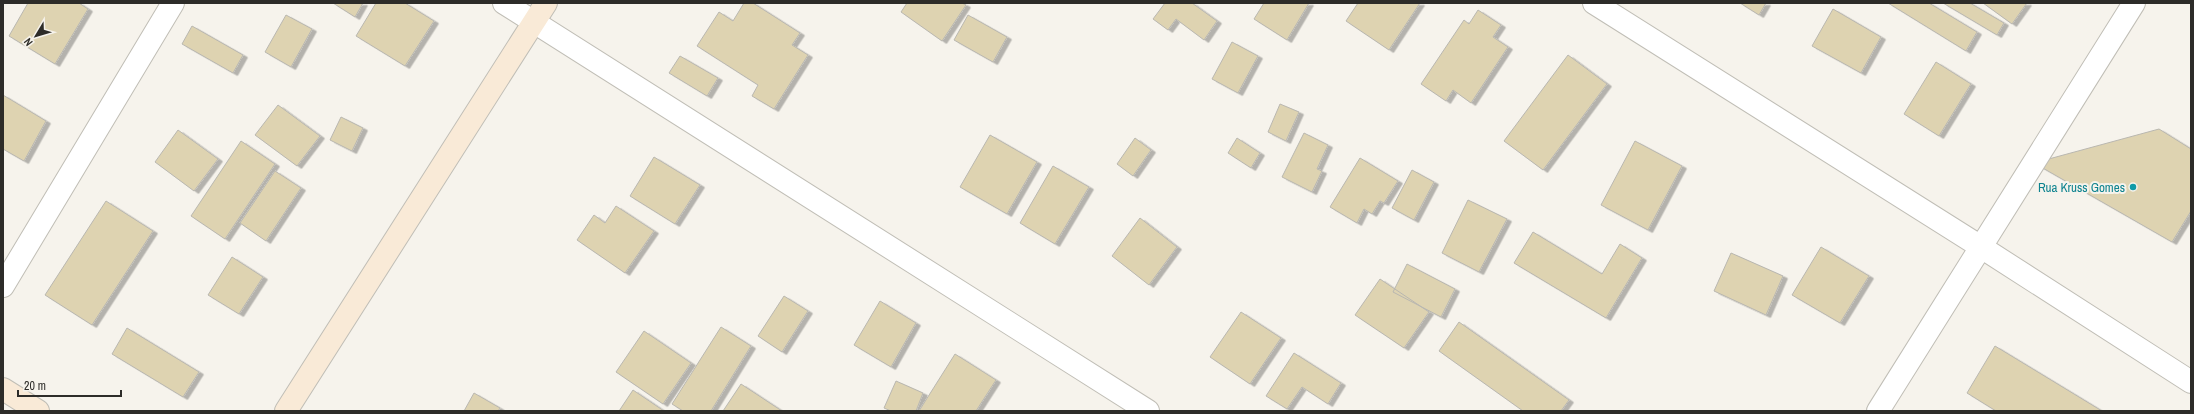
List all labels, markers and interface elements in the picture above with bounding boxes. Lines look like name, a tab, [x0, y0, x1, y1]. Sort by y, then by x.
north arrow	[16, 16, 56, 56]
text: N	[21, 35, 36, 49]
place label: Rua Kruss Gomes	[2038, 179, 2125, 196]
marker: Rua Kruss Gomes	[2128, 182, 2138, 192]
scale bar	[18, 372, 121, 398]
text: 20 m	[24, 378, 46, 394]

